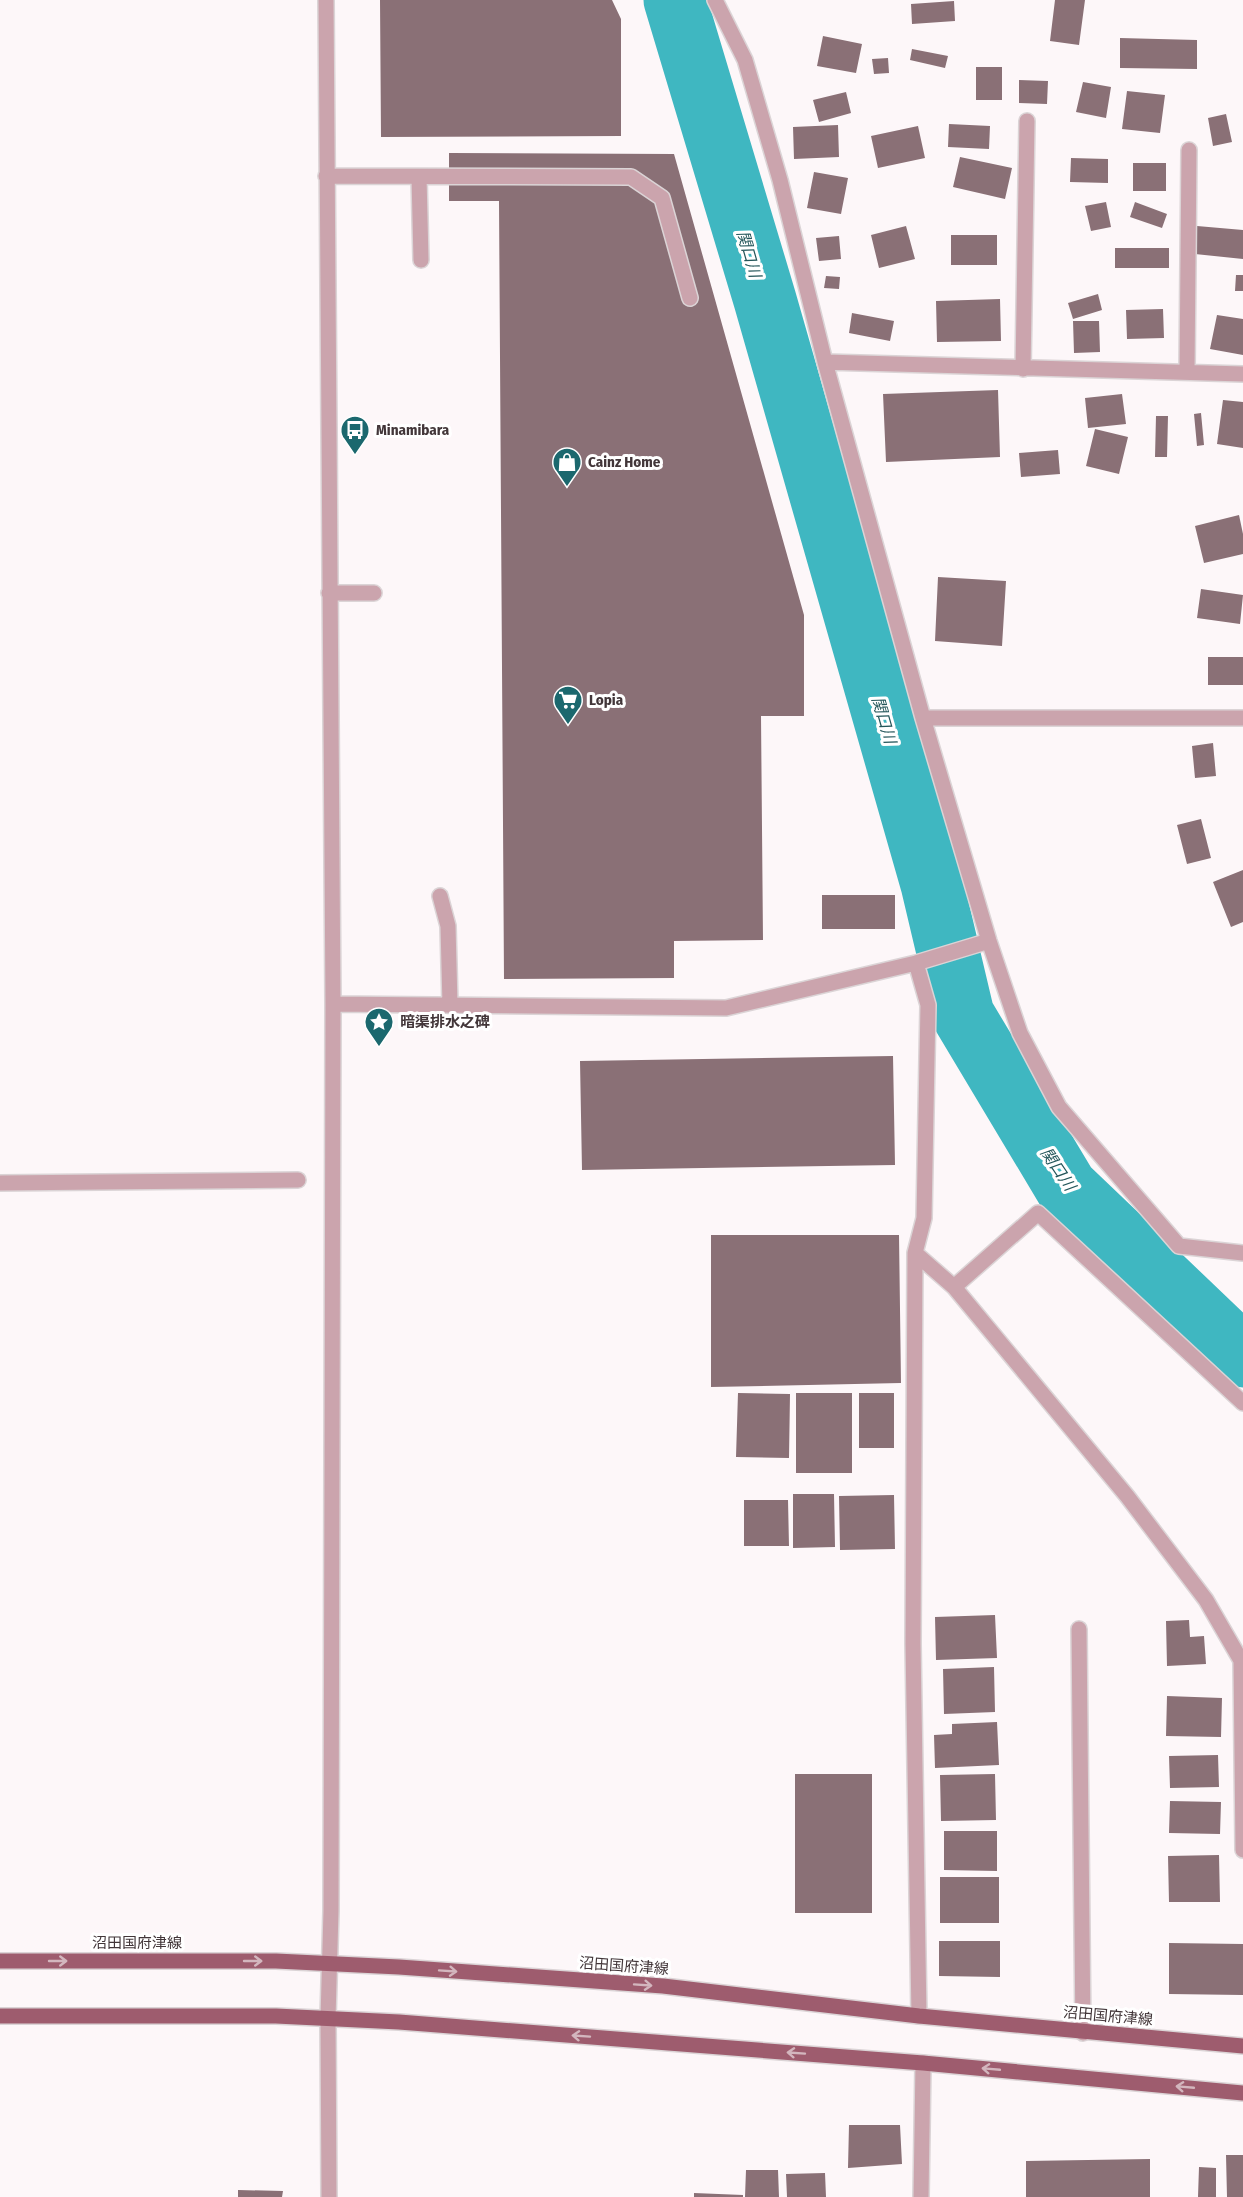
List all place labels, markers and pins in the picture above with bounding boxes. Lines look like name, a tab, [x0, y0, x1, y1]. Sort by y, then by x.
bus stop icon: Minamibara	[339, 414, 371, 456]
place label: Minamibara	[376, 421, 450, 439]
shop icon: Cainz Home	[551, 446, 583, 488]
place label: Cainz Home	[588, 453, 661, 471]
supermarket icon: Lopia	[552, 684, 584, 726]
place label: Lopia	[589, 691, 624, 709]
place icon: 暗渠排水之碑	[363, 1006, 395, 1048]
place label: 暗渠排水之碑	[400, 1013, 490, 1031]

